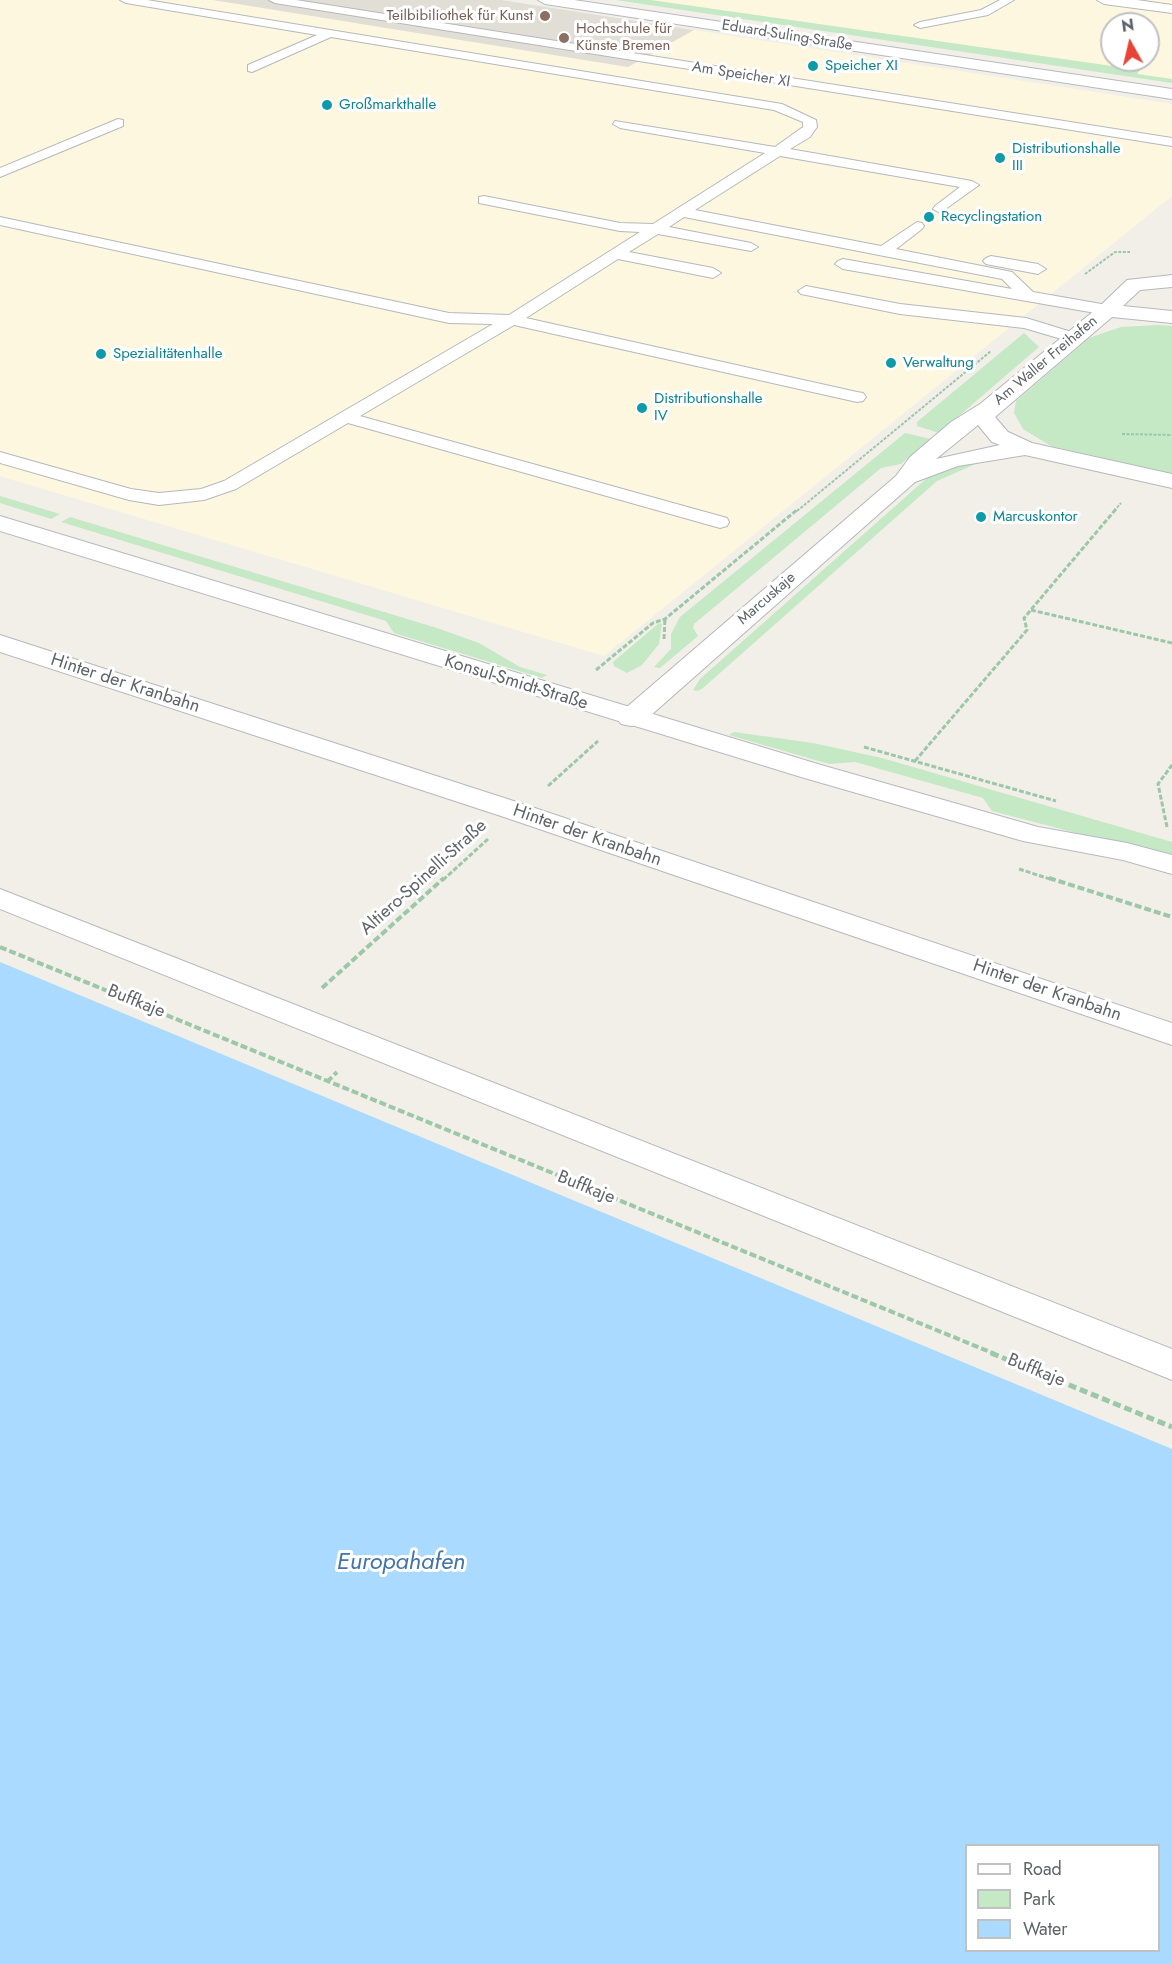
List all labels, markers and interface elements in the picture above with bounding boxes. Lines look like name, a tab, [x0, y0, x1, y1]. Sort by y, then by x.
place label: Teilbibiliothek für Kunst	[386, 7, 533, 25]
marker: Teilbibiliothek für Kunst	[538, 9, 552, 23]
north arrow	[1100, 12, 1160, 72]
text: N	[1120, 13, 1136, 38]
street label: Eduard-Suling-Straße	[720, 17, 854, 55]
place label: Hochschule für Künste Bremen	[576, 20, 672, 55]
marker: Hochschule für Künste Bremen	[557, 31, 571, 45]
place label: Speicher XI	[825, 57, 898, 75]
street label: Am Speicher XI	[691, 58, 791, 92]
marker: Speicher XI	[806, 59, 820, 73]
place label: Großmarkthalle	[339, 96, 436, 114]
marker: Großmarkthalle	[320, 98, 334, 112]
place label: Distributionshalle III	[1012, 140, 1121, 175]
marker: Distributionshalle III	[993, 151, 1007, 165]
place label: Recyclingstation	[941, 208, 1042, 226]
marker: Recyclingstation	[922, 210, 936, 224]
street label: Am Waller Freihafen	[991, 312, 1101, 410]
place label: Spezialitätenhalle	[113, 345, 222, 363]
marker: Spezialitätenhalle	[94, 347, 108, 361]
place label: Verwaltung	[903, 354, 974, 372]
marker: Verwaltung	[884, 356, 898, 370]
place label: Distributionshalle IV	[654, 390, 763, 425]
marker: Distributionshalle IV	[635, 401, 649, 415]
place label: Marcuskontor	[993, 508, 1078, 526]
marker: Marcuskontor	[974, 510, 988, 524]
street label: Marcuskaje	[734, 569, 800, 629]
street label: Hinter der Kranbahn	[48, 650, 202, 718]
street label: Konsul-Smidt-Straße	[442, 651, 590, 715]
street label: Hinter der Kranbahn	[510, 800, 664, 872]
street label: Altiero-Spinelli-Straße	[356, 816, 492, 940]
street label: Hinter der Kranbahn	[970, 955, 1124, 1027]
street label: Buffkaje	[104, 981, 168, 1023]
street label: Buffkaje	[554, 1167, 618, 1209]
street label: Buffkaje	[1004, 1350, 1068, 1392]
water label: Europahafen	[337, 1549, 465, 1577]
legend	[965, 1844, 1160, 1952]
text: Road	[1023, 1856, 1062, 1882]
text: Park	[1023, 1886, 1055, 1912]
text: Water	[1023, 1916, 1067, 1942]

